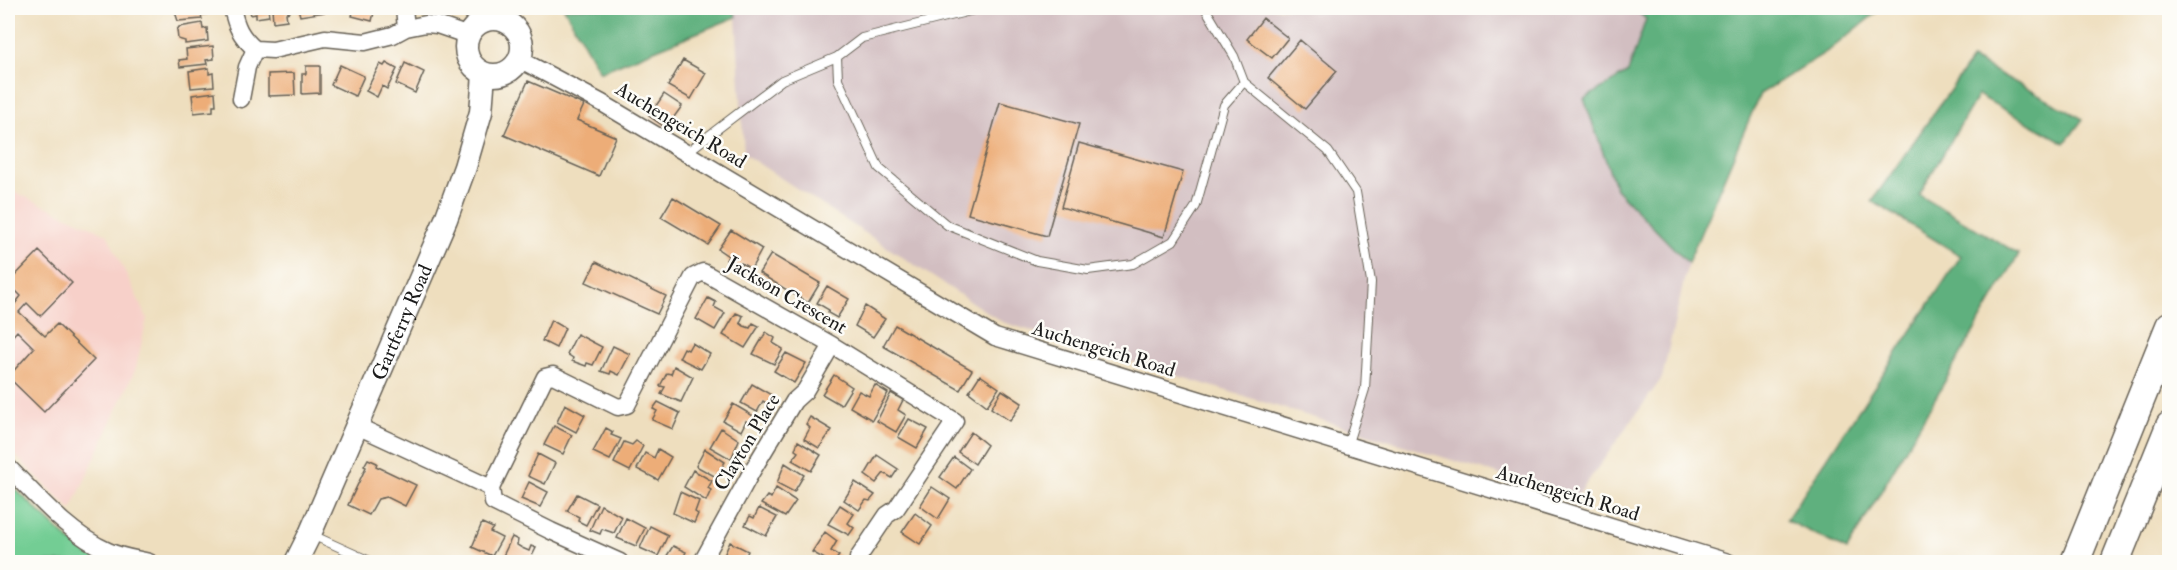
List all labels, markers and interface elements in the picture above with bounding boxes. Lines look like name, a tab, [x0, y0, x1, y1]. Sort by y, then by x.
street label: Auchengeich Road	[610, 76, 751, 174]
street label: Jackson Crescent	[722, 250, 852, 340]
street label: Gartferry Road	[365, 260, 437, 384]
street label: Auchengeich Road	[1029, 315, 1179, 383]
street label: Clayton Place	[708, 389, 786, 495]
street label: Auchengeich Road	[1493, 459, 1643, 527]

